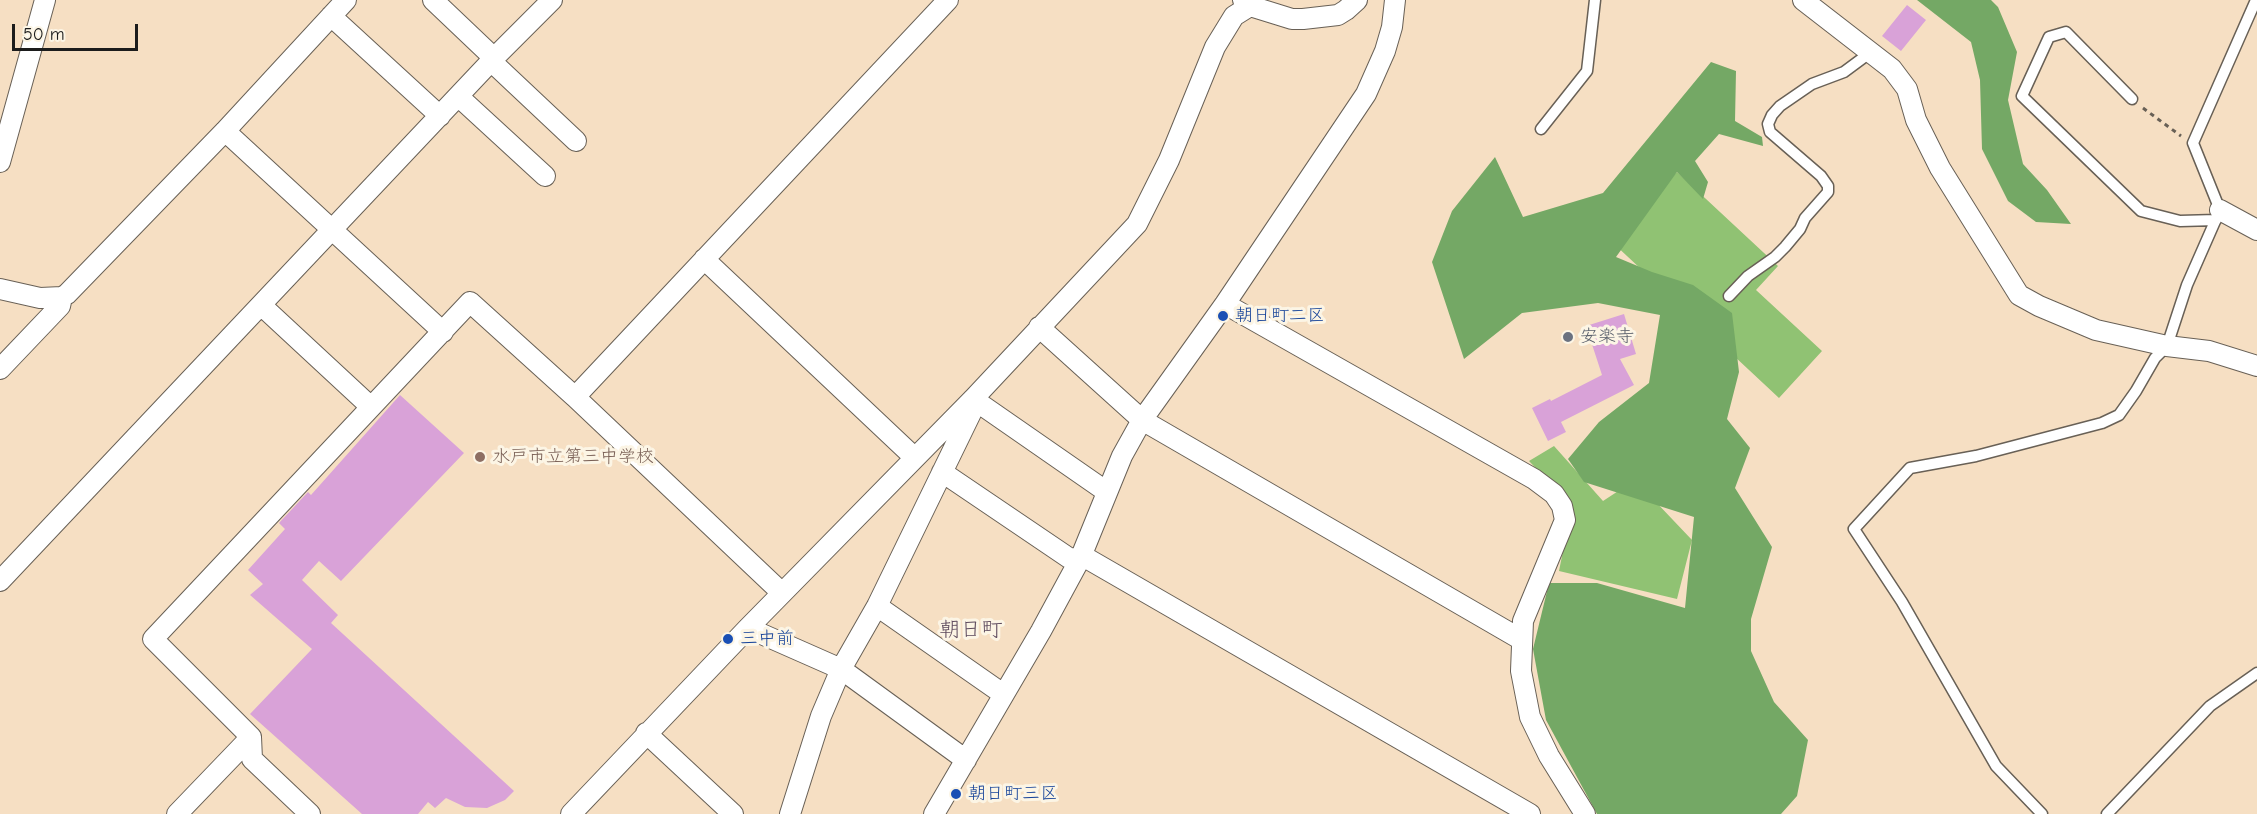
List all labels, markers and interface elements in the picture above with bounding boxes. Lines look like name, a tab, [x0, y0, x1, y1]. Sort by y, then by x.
scale bar	[15, 12, 141, 50]
text: 50 m	[23, 24, 65, 45]
place label: 朝日町二区	[1235, 305, 1325, 327]
marker: 朝日町二区	[1216, 309, 1230, 323]
place label: 安楽寺	[1580, 326, 1634, 348]
marker: 安楽寺	[1561, 330, 1575, 344]
place label: 水戸市立第三中学校	[492, 446, 654, 468]
marker: 水戸市立第三中学校	[473, 450, 487, 464]
district label: 朝日町	[940, 617, 1002, 643]
place label: 三中前	[740, 628, 794, 650]
marker: 三中前	[721, 632, 735, 646]
place label: 朝日町三区	[968, 783, 1058, 805]
marker: 朝日町三区	[949, 787, 963, 801]

